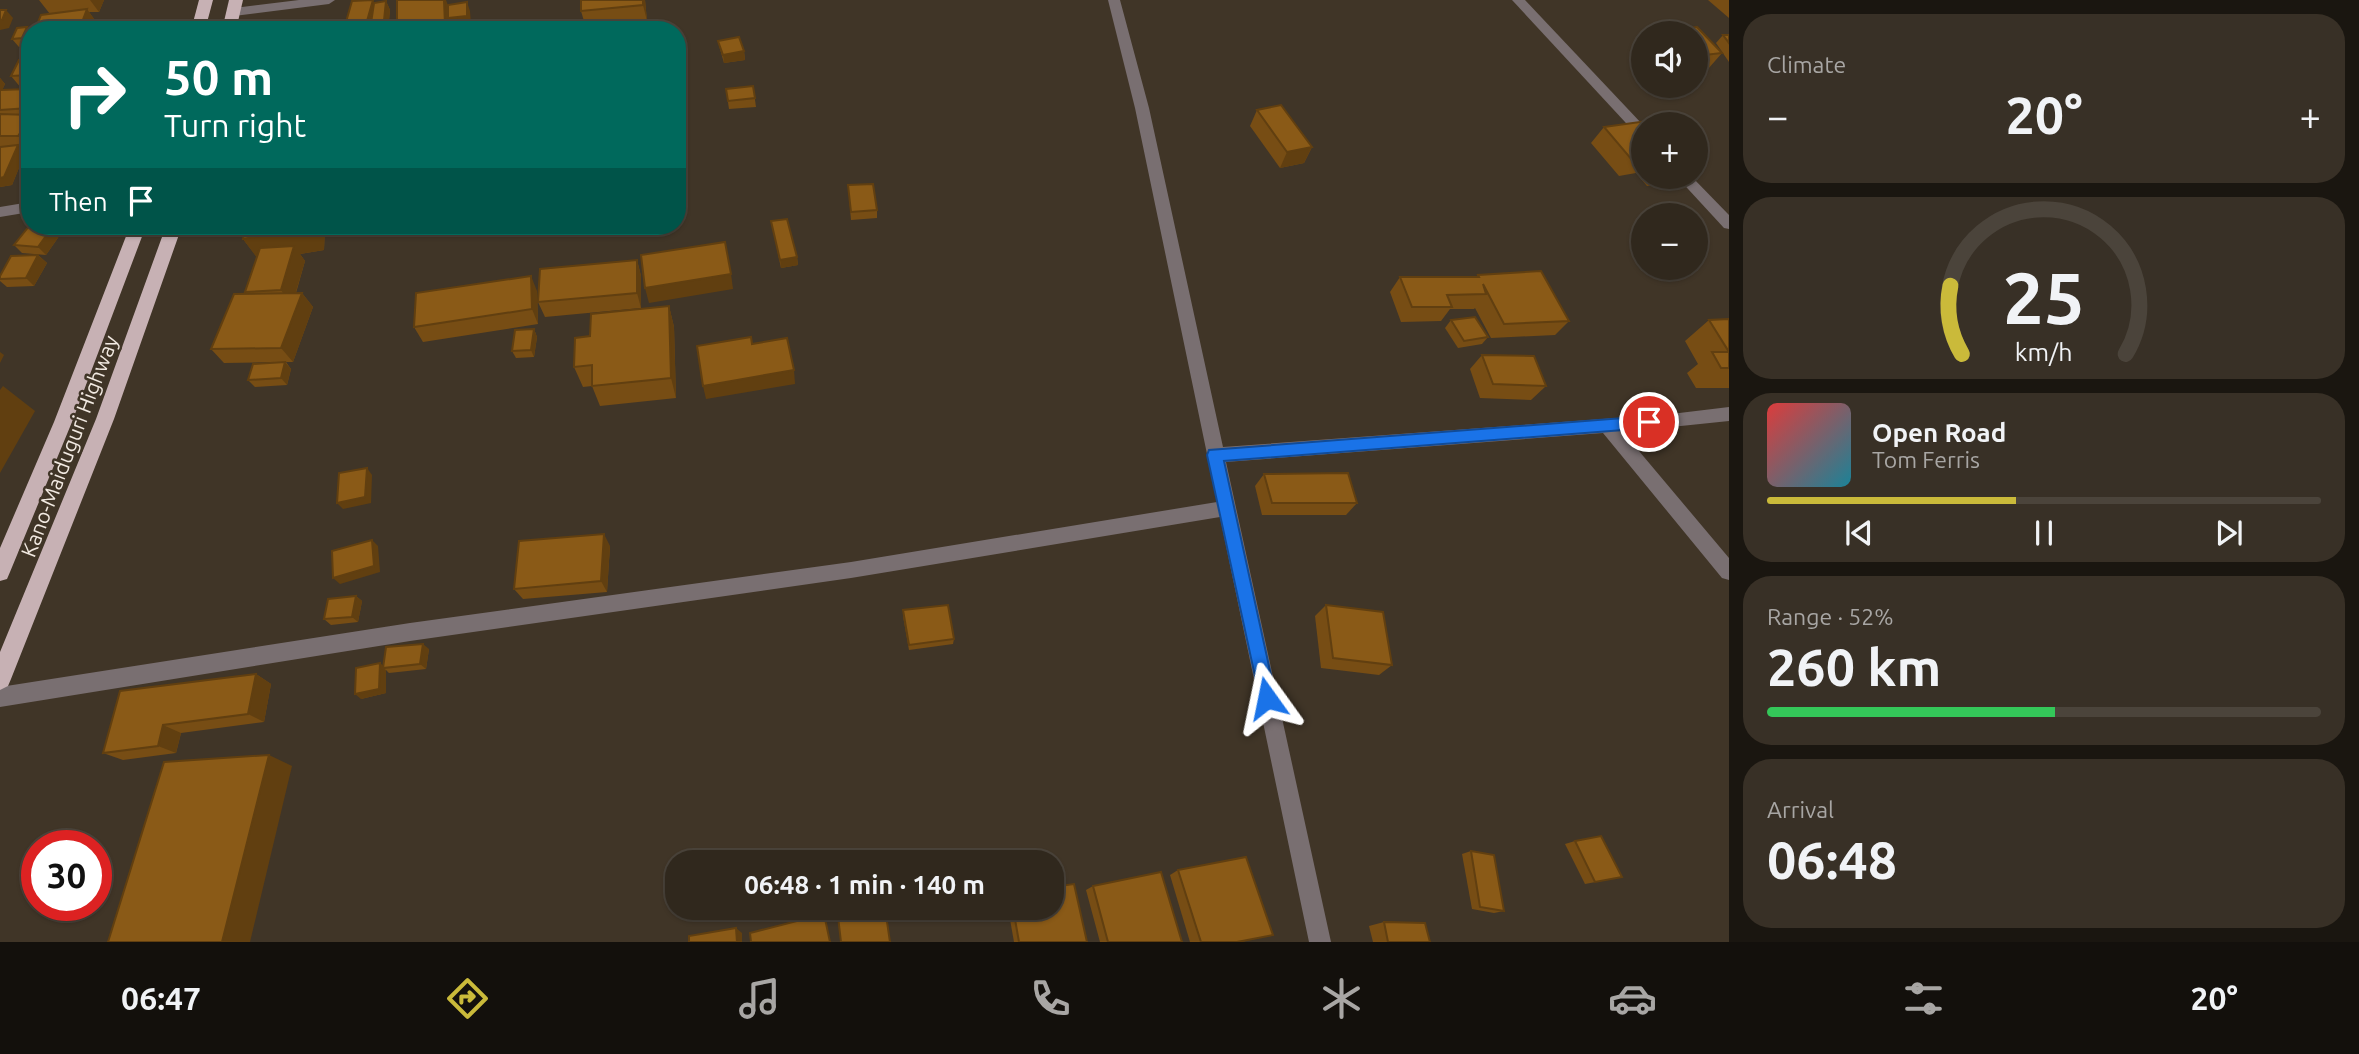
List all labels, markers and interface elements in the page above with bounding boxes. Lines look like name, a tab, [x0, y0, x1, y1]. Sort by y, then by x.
map controls	[1631, 21, 1708, 280]
button: sound	[1631, 21, 1708, 98]
icon: right	[49, 49, 140, 140]
text: 50 m	[164, 49, 273, 104]
text: Climate	[1767, 52, 1846, 77]
text: 20°	[2005, 86, 2083, 144]
text: −	[1767, 95, 1788, 137]
text: +	[2300, 95, 2321, 137]
text: Turn right	[164, 107, 306, 143]
button: +	[1631, 112, 1708, 189]
icon: arrive	[122, 182, 160, 220]
text: Then	[49, 187, 108, 216]
button: −	[1631, 203, 1708, 280]
text: 25	[2003, 256, 2085, 338]
street label: Kano-Maiduguri Highway	[16, 332, 122, 560]
text: km/h	[2015, 338, 2073, 366]
pin	[1619, 392, 1679, 452]
icon: arrive	[1630, 403, 1668, 441]
text: Open Road	[1872, 418, 2006, 447]
text: Tom Ferris	[1872, 447, 1980, 472]
icon: previous	[1840, 514, 1878, 552]
icon: pause	[2025, 514, 2063, 552]
icon: next	[2210, 514, 2248, 552]
text: Range · 52%	[1767, 604, 1894, 629]
text: 260 km	[1767, 638, 1941, 696]
position arrow	[1230, 661, 1304, 735]
text: Arrival	[1767, 797, 1834, 822]
speed limit sign: 30	[21, 830, 112, 921]
text: 06:48	[1767, 831, 1897, 889]
text: 06:48 · 1 min · 140 m	[744, 870, 985, 899]
icon: directions	[443, 974, 492, 1023]
icon: music	[735, 974, 784, 1023]
icon: phone	[1026, 974, 1075, 1023]
icon: climate	[1317, 974, 1366, 1023]
icon: car	[1608, 974, 1657, 1023]
icon: filters	[1899, 974, 1948, 1023]
text: 06:47	[121, 980, 201, 1016]
text: 20°	[2190, 980, 2238, 1016]

